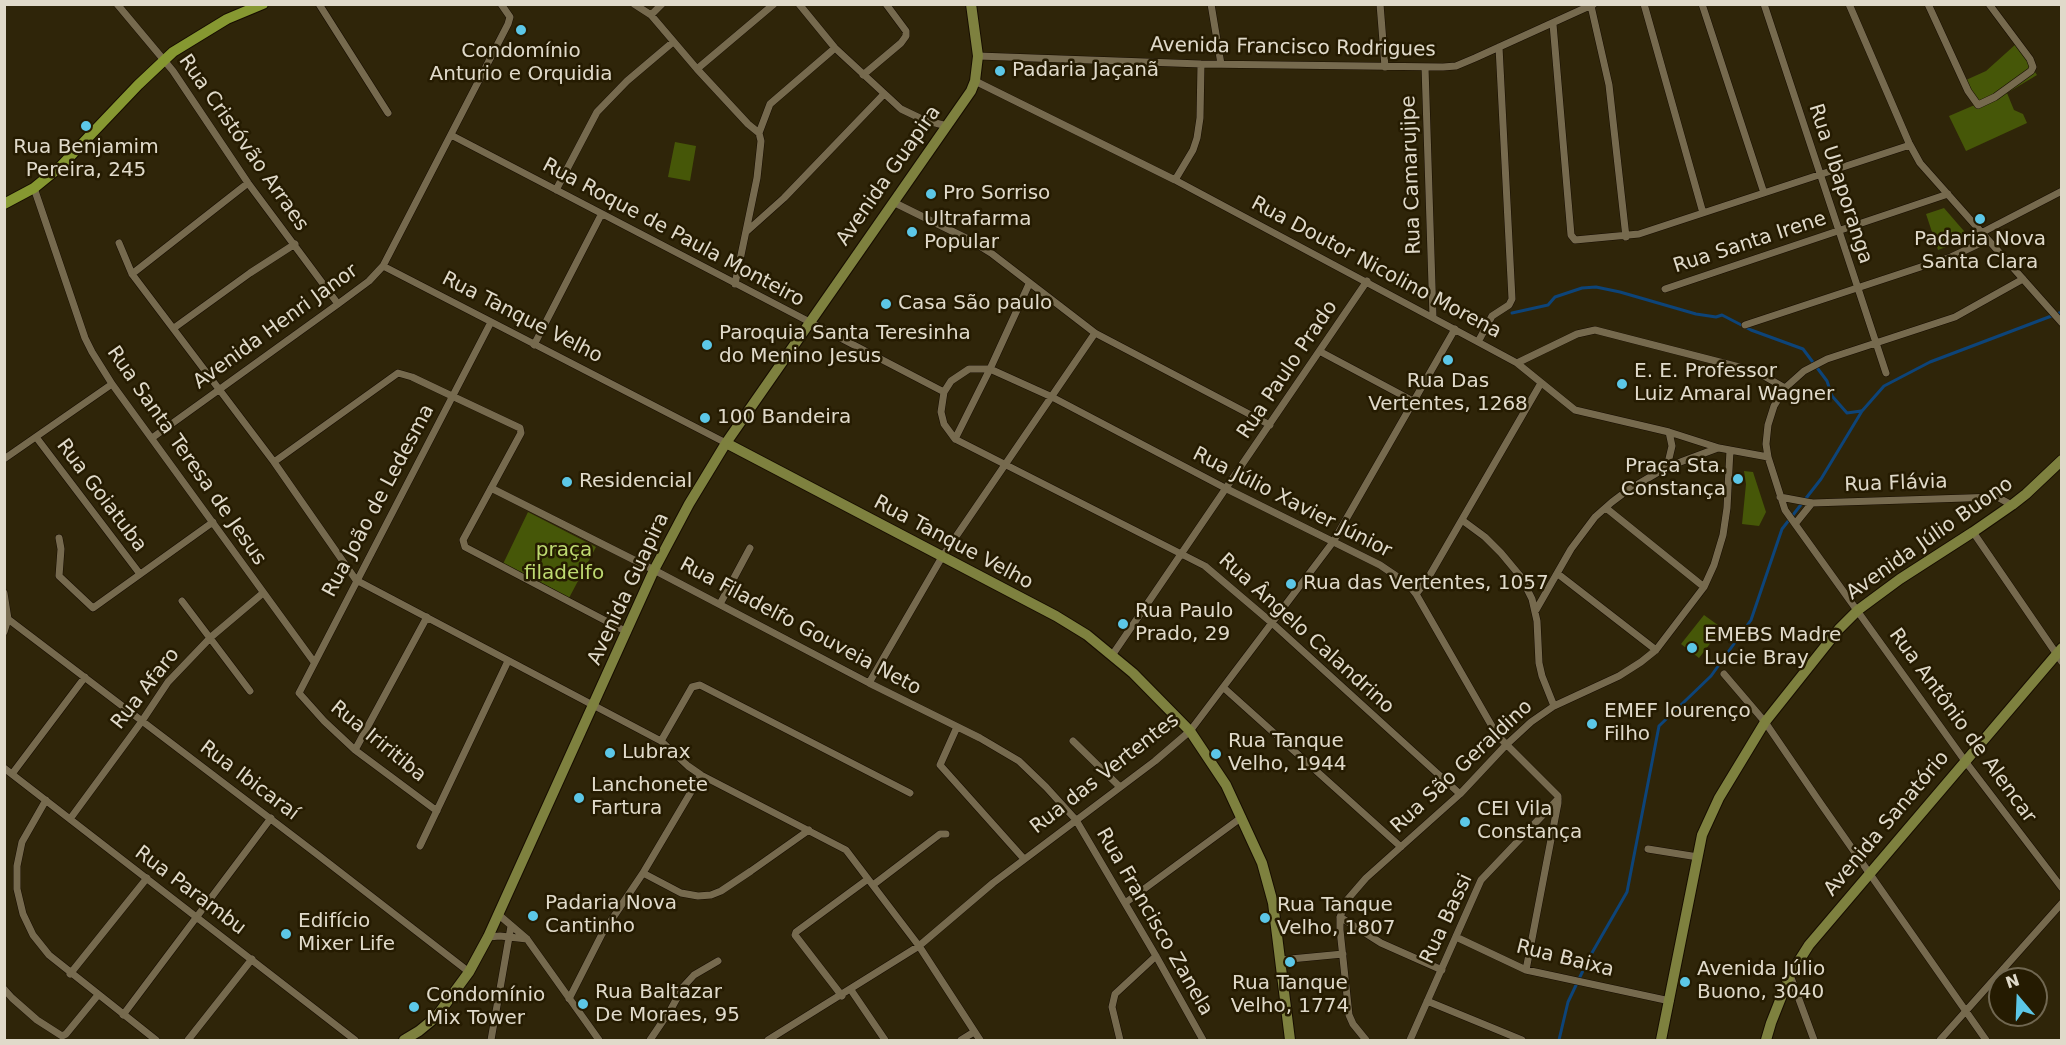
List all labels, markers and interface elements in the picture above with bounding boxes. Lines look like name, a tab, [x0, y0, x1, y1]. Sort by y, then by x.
marker: Condomínio Anturio e Orquidia	[514, 23, 528, 37]
street label: Avenida Francisco Rodrigues	[1150, 34, 1436, 62]
place label: Condomínio Anturio e Orquidia	[430, 40, 612, 87]
street label: Rua Cristóvão Arraes	[173, 50, 313, 236]
place label: Padaria Jaçanã	[1012, 59, 1159, 83]
marker: Padaria Jaçanã	[993, 64, 1007, 78]
street label: Rua Camarujipe	[1397, 95, 1427, 255]
street label: Avenida Guapira	[832, 101, 946, 251]
street label: Rua Ubaporanga	[1803, 101, 1877, 267]
marker: Rua Benjamim Pereira, 245	[79, 119, 93, 133]
place label: Rua Benjamim Pereira, 245	[13, 136, 159, 183]
street label: Rua Roque de Paula Monteiro	[538, 154, 808, 312]
place label: Pro Sorriso	[943, 182, 1050, 206]
marker: Pro Sorriso	[924, 187, 938, 201]
street label: Rua Doutor Nicolino Morena	[1247, 192, 1505, 344]
street label: Rua Santa Irene	[1671, 207, 1829, 279]
place label: Ultrafarma Popular	[924, 208, 1031, 255]
marker: Padaria Nova Santa Clara	[1973, 212, 1987, 226]
marker: Ultrafarma Popular	[905, 225, 919, 239]
place label: Padaria Nova Santa Clara	[1914, 228, 2046, 275]
street label: Avenida Henri Janor	[189, 259, 363, 395]
street label: Rua Tanque Velho	[438, 267, 606, 369]
place label: Casa São paulo	[898, 292, 1052, 316]
street label: Rua Paulo Prado	[1233, 296, 1343, 444]
marker: Casa São paulo	[879, 297, 893, 311]
place label: Paroquia Santa Teresinha do Menino Jesus	[719, 322, 971, 369]
marker: Paroquia Santa Teresinha do Menino Jesus	[700, 338, 714, 352]
street label: Rua Santa Teresa de Jesus	[101, 342, 271, 570]
marker: Rua Das Vertentes, 1268	[1441, 353, 1455, 367]
place label: E. E. Professor Luiz Amaral Wagner	[1634, 360, 1834, 407]
place label: Rua Das Vertentes, 1268	[1368, 370, 1528, 417]
marker: E. E. Professor Luiz Amaral Wagner	[1615, 377, 1629, 391]
street label: Rua João de Ledesma	[318, 401, 440, 601]
place label: 100 Bandeira	[717, 406, 851, 430]
marker: 100 Bandeira	[698, 411, 712, 425]
street label: Rua Goiatuba	[51, 435, 151, 557]
street label: Rua Júlio Xavier Júnior	[1189, 442, 1395, 564]
place label: Praça Sta. Constança	[1621, 455, 1726, 502]
place label: Residencial	[579, 470, 692, 494]
street label: Rua Flávia	[1844, 470, 1948, 498]
marker: Praça Sta. Constança	[1731, 472, 1745, 486]
street label: Avenida Júlio Buono	[1842, 472, 2018, 606]
marker: Residencial	[560, 475, 574, 489]
street label: Rua Tanque Velho	[869, 491, 1037, 595]
street label: Avenida Guapira	[583, 509, 675, 669]
park label: praça filadelfo	[524, 539, 604, 586]
street label: Rua Ângelo Calandrino	[1213, 549, 1399, 719]
street label: Rua Filadelfo Gouveia Neto	[675, 553, 925, 701]
place label: Rua das Vertentes, 1057	[1303, 572, 1549, 596]
marker: Rua das Vertentes, 1057	[1284, 577, 1298, 591]
place label: Rua Paulo Prado, 29	[1135, 600, 1233, 647]
marker: Rua Paulo Prado, 29	[1116, 617, 1130, 631]
place label: EMEBS Madre Lucie Bray	[1704, 624, 1841, 671]
street label: Rua Antônio de Alencar	[1883, 624, 2041, 828]
marker: EMEBS Madre Lucie Bray	[1685, 641, 1699, 655]
street label: Rua Afaro	[107, 644, 185, 734]
street label: Rua São Geraldino	[1386, 695, 1538, 839]
street label: Rua Iriritiba	[325, 696, 431, 788]
place label: EMEF lourenço Filho	[1604, 700, 1751, 747]
street label: Rua das Vertentes	[1026, 709, 1184, 839]
marker: EMEF lourenço Filho	[1585, 717, 1599, 731]
place label: Rua Tanque Velho, 1944	[1228, 730, 1347, 777]
street label: Rua Ibicaraí	[195, 736, 303, 826]
place label: Lubrax	[622, 741, 690, 765]
marker: Lubrax	[603, 746, 617, 760]
marker: Rua Tanque Velho, 1944	[1209, 747, 1223, 761]
street label: Avenida Sanatório	[1819, 747, 1955, 901]
place label: Lanchonete Fartura	[591, 774, 708, 821]
marker: Lanchonete Fartura	[572, 791, 586, 805]
place label: CEI Vila Constança	[1477, 798, 1582, 845]
marker: CEI Vila Constança	[1458, 815, 1472, 829]
street label: Rua Francisco Zanela	[1090, 824, 1218, 1020]
street label: Rua Parambu	[130, 841, 250, 941]
street label: Rua Bassi	[1416, 870, 1478, 968]
place label: Padaria Nova Cantinho	[545, 892, 677, 939]
place label: Rua Tanque Velho, 1807	[1277, 894, 1396, 941]
marker: Padaria Nova Cantinho	[526, 909, 540, 923]
place label: Edifício Mixer Life	[298, 910, 395, 957]
marker: Rua Tanque Velho, 1807	[1258, 911, 1272, 925]
marker: Edifício Mixer Life	[279, 927, 293, 941]
street label: Rua Baixa	[1514, 935, 1616, 983]
marker: Rua Tanque Velho, 1774	[1283, 955, 1297, 969]
place label: Avenida Júlio Buono, 3040	[1697, 958, 1825, 1005]
north arrow	[1988, 967, 2048, 1027]
text: N	[2003, 970, 2022, 993]
place label: Rua Tanque Velho, 1774	[1231, 972, 1349, 1019]
marker: Avenida Júlio Buono, 3040	[1678, 975, 1692, 989]
place label: Rua Baltazar De Moraes, 95	[595, 981, 740, 1028]
place label: Condomínio Mix Tower	[426, 984, 545, 1031]
marker: Rua Baltazar De Moraes, 95	[576, 997, 590, 1011]
marker: Condomínio Mix Tower	[407, 1000, 421, 1014]

